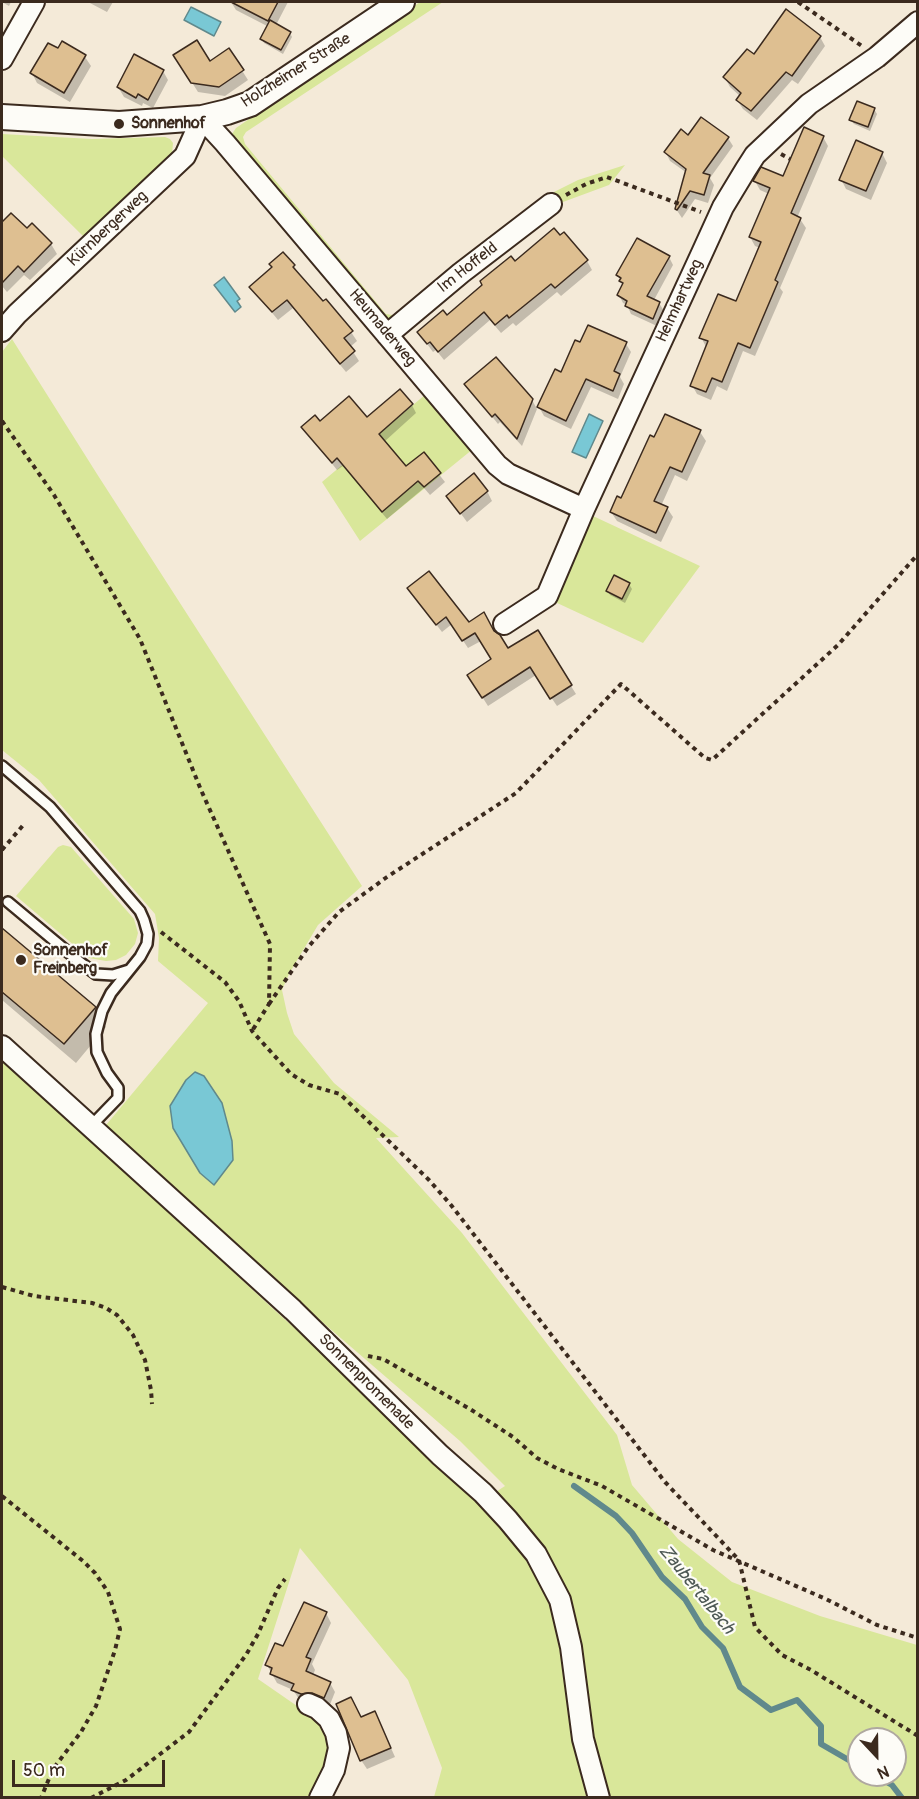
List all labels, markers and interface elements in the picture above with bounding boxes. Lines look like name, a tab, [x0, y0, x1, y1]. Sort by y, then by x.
street label: Holzheimer Straße	[238, 30, 354, 112]
place label: Sonnenhof	[131, 114, 206, 134]
marker: Sonnenhof	[112, 117, 126, 131]
street label: Kürnbergerweg	[64, 187, 152, 271]
street label: Im Hoffeld	[434, 239, 502, 297]
street label: Helmhartweg	[652, 257, 708, 345]
street label: Heumaderweg	[344, 285, 420, 371]
place label: Sonnenhof Freinberg	[33, 941, 108, 979]
marker: Sonnenhof Freinberg	[14, 953, 28, 967]
street label: Sonnenpromenade	[314, 1330, 418, 1434]
water label: Zaubertalbach	[654, 1541, 738, 1639]
north arrow	[847, 1727, 907, 1787]
scale bar	[15, 1748, 168, 1786]
text: 50 m	[23, 1759, 65, 1782]
text: N	[874, 1761, 892, 1783]

